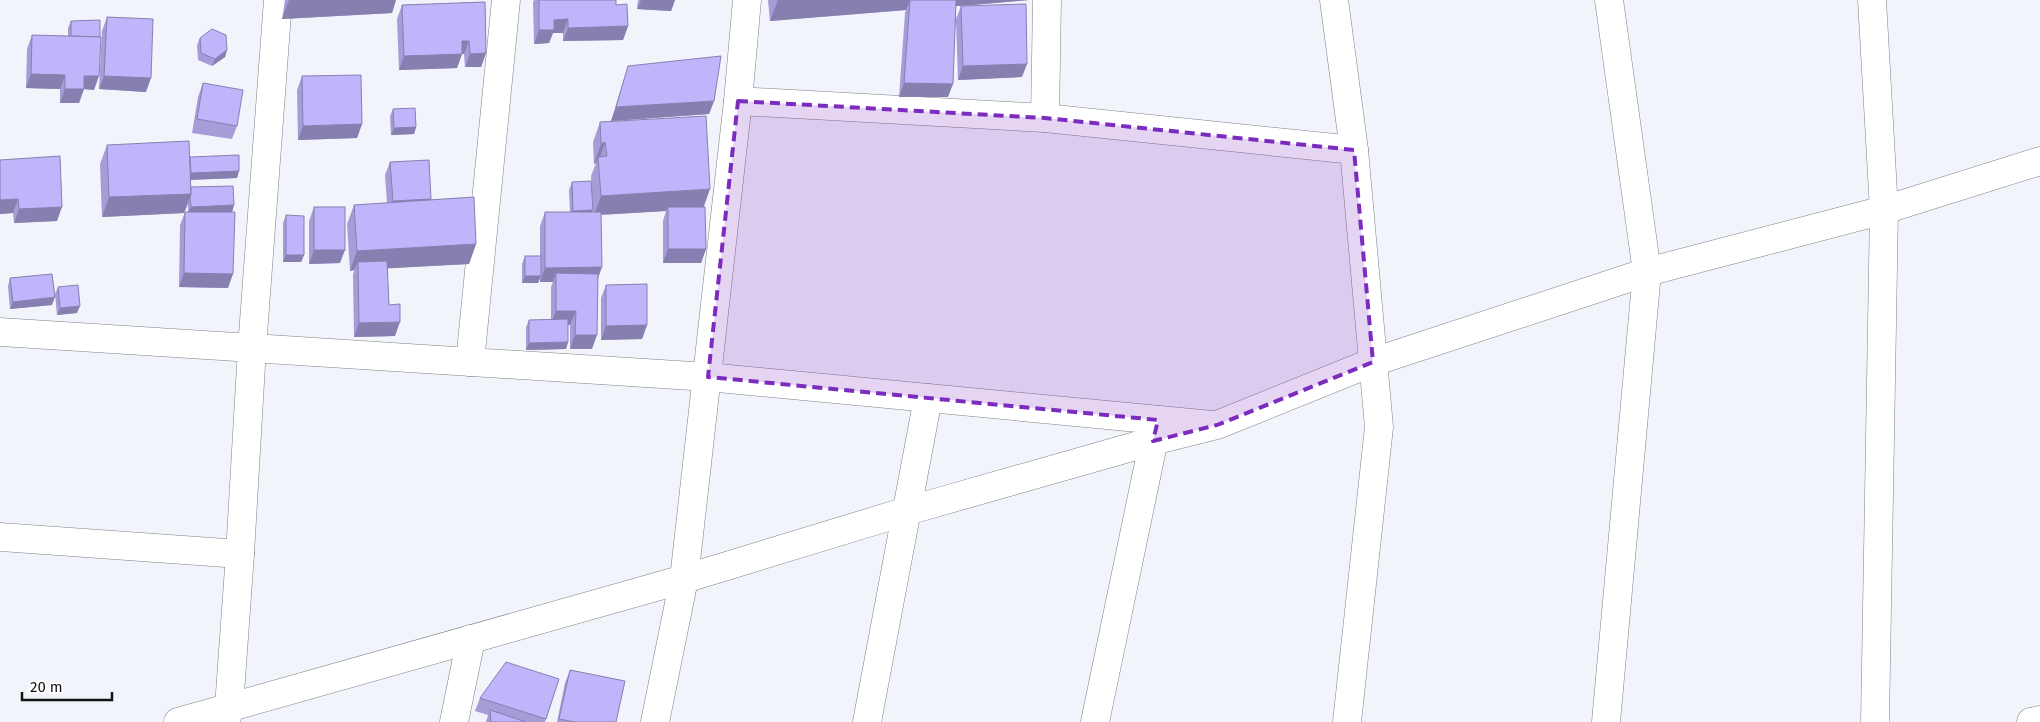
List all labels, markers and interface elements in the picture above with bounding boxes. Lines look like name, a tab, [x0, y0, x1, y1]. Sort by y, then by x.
scale bar	[22, 670, 112, 702]
text: 20 m	[30, 678, 63, 696]

